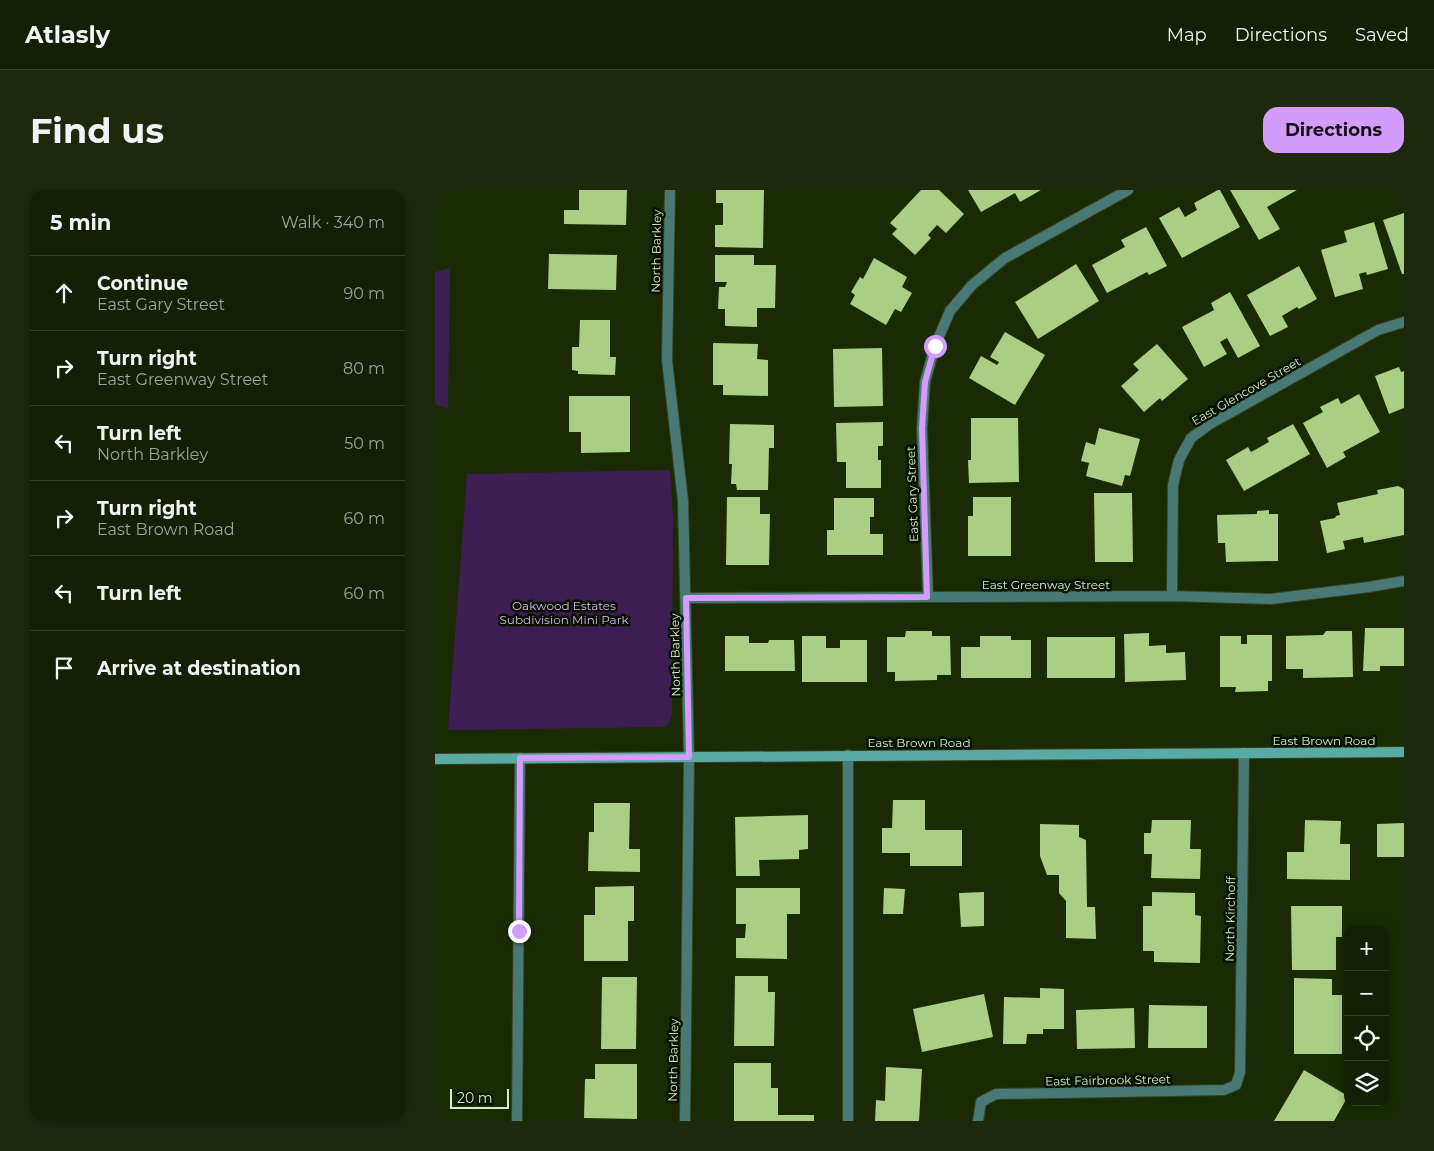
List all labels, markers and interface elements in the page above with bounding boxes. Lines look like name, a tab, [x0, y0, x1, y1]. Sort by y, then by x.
text: Atlasly	[25, 20, 110, 49]
text: Map	[1167, 24, 1207, 46]
text: Directions	[1235, 24, 1327, 46]
text: Saved	[1355, 24, 1409, 46]
button: Directions	[1263, 107, 1404, 153]
text: Find us	[30, 109, 164, 152]
street label: North Barkley	[648, 209, 664, 293]
text: 5 min	[50, 210, 111, 235]
text: Walk · 340 m	[281, 213, 385, 232]
text: Continue	[97, 272, 188, 295]
icon: ahead	[50, 279, 78, 307]
text: 90 m	[343, 284, 385, 303]
text: East Gary Street	[97, 295, 225, 314]
route start	[924, 335, 947, 358]
text: Turn right	[97, 347, 197, 370]
icon: right	[50, 354, 78, 382]
street label: East Glencove Street	[1189, 354, 1303, 428]
text: 80 m	[343, 359, 385, 378]
text: East Greenway Street	[97, 370, 268, 389]
text: Turn left	[97, 422, 182, 445]
icon: left	[50, 429, 78, 457]
text: 50 m	[344, 434, 385, 453]
text: North Barkley	[97, 445, 208, 464]
street label: East Gary Street	[903, 446, 921, 542]
text: Turn right	[97, 497, 197, 520]
icon: right	[50, 504, 78, 532]
text: 60 m	[343, 509, 385, 528]
text: East Brown Road	[97, 520, 235, 539]
street label: East Greenway Street	[982, 577, 1110, 592]
icon: left	[50, 579, 78, 607]
text: Turn left	[97, 582, 182, 605]
text: 60 m	[343, 584, 385, 603]
park label: Oakwood Estates Subdivision Mini Park	[499, 598, 629, 627]
street label: North Barkley	[667, 613, 683, 697]
icon: arrive	[50, 654, 78, 682]
text: Arrive at destination	[97, 657, 301, 680]
street label: East Brown Road	[1272, 733, 1376, 748]
street label: East Brown Road	[867, 735, 971, 750]
street label: North Kirchoff	[1222, 875, 1238, 962]
route end	[508, 920, 531, 943]
map controls	[1344, 926, 1389, 1106]
button: +	[1344, 926, 1389, 971]
button: −	[1344, 971, 1389, 1016]
button: locate	[1344, 1016, 1389, 1061]
street label: North Barkley	[665, 1018, 681, 1102]
button: layers	[1344, 1061, 1389, 1106]
street label: East Fairbrook Street	[1045, 1071, 1171, 1089]
scale bar	[450, 1086, 509, 1109]
text: 20 m	[457, 1089, 493, 1107]

